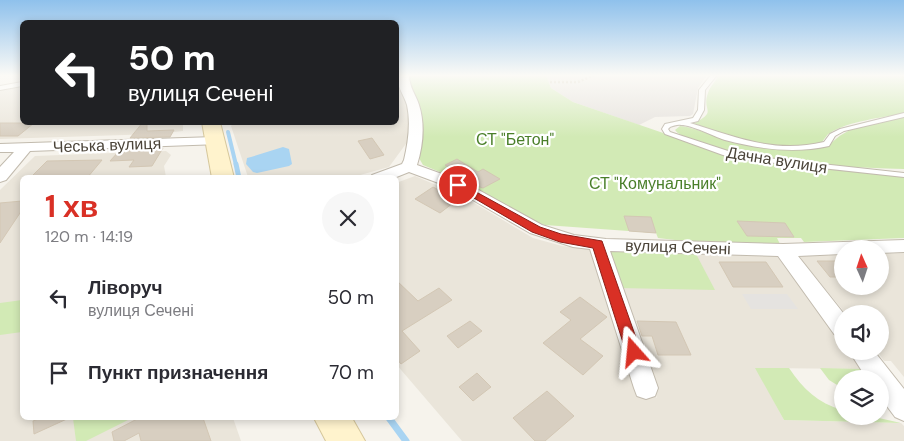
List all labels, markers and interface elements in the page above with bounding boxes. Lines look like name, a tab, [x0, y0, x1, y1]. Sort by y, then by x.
text: 50 m	[128, 35, 216, 81]
icon: left	[45, 40, 110, 105]
text: вулиця Сечені	[128, 79, 273, 108]
park label: СТ "Бетон"	[476, 129, 554, 150]
street label: Чеська вулиця	[53, 133, 161, 157]
street label: Дачна вулиця	[725, 142, 829, 178]
pin	[437, 164, 479, 206]
icon: arrive	[444, 171, 472, 199]
park label: СТ "Комунальник"	[589, 173, 721, 194]
text: 1 хв	[45, 187, 98, 226]
button: close	[322, 192, 374, 244]
text: 120 m · 14:19	[45, 226, 133, 247]
street label: вулиця Сечені	[625, 235, 731, 259]
north arrow	[834, 240, 889, 295]
map controls	[834, 240, 889, 425]
text: Ліворуч	[88, 275, 163, 300]
icon: left	[45, 284, 73, 312]
text: 50 m	[327, 285, 374, 310]
text: вулиця Сечені	[88, 300, 194, 321]
button: sound	[834, 305, 889, 360]
position arrow	[607, 325, 659, 377]
icon: arrive	[45, 359, 73, 387]
text: Пункт призначення	[88, 360, 268, 385]
text: 70 m	[329, 360, 374, 385]
button: layers	[834, 370, 889, 425]

